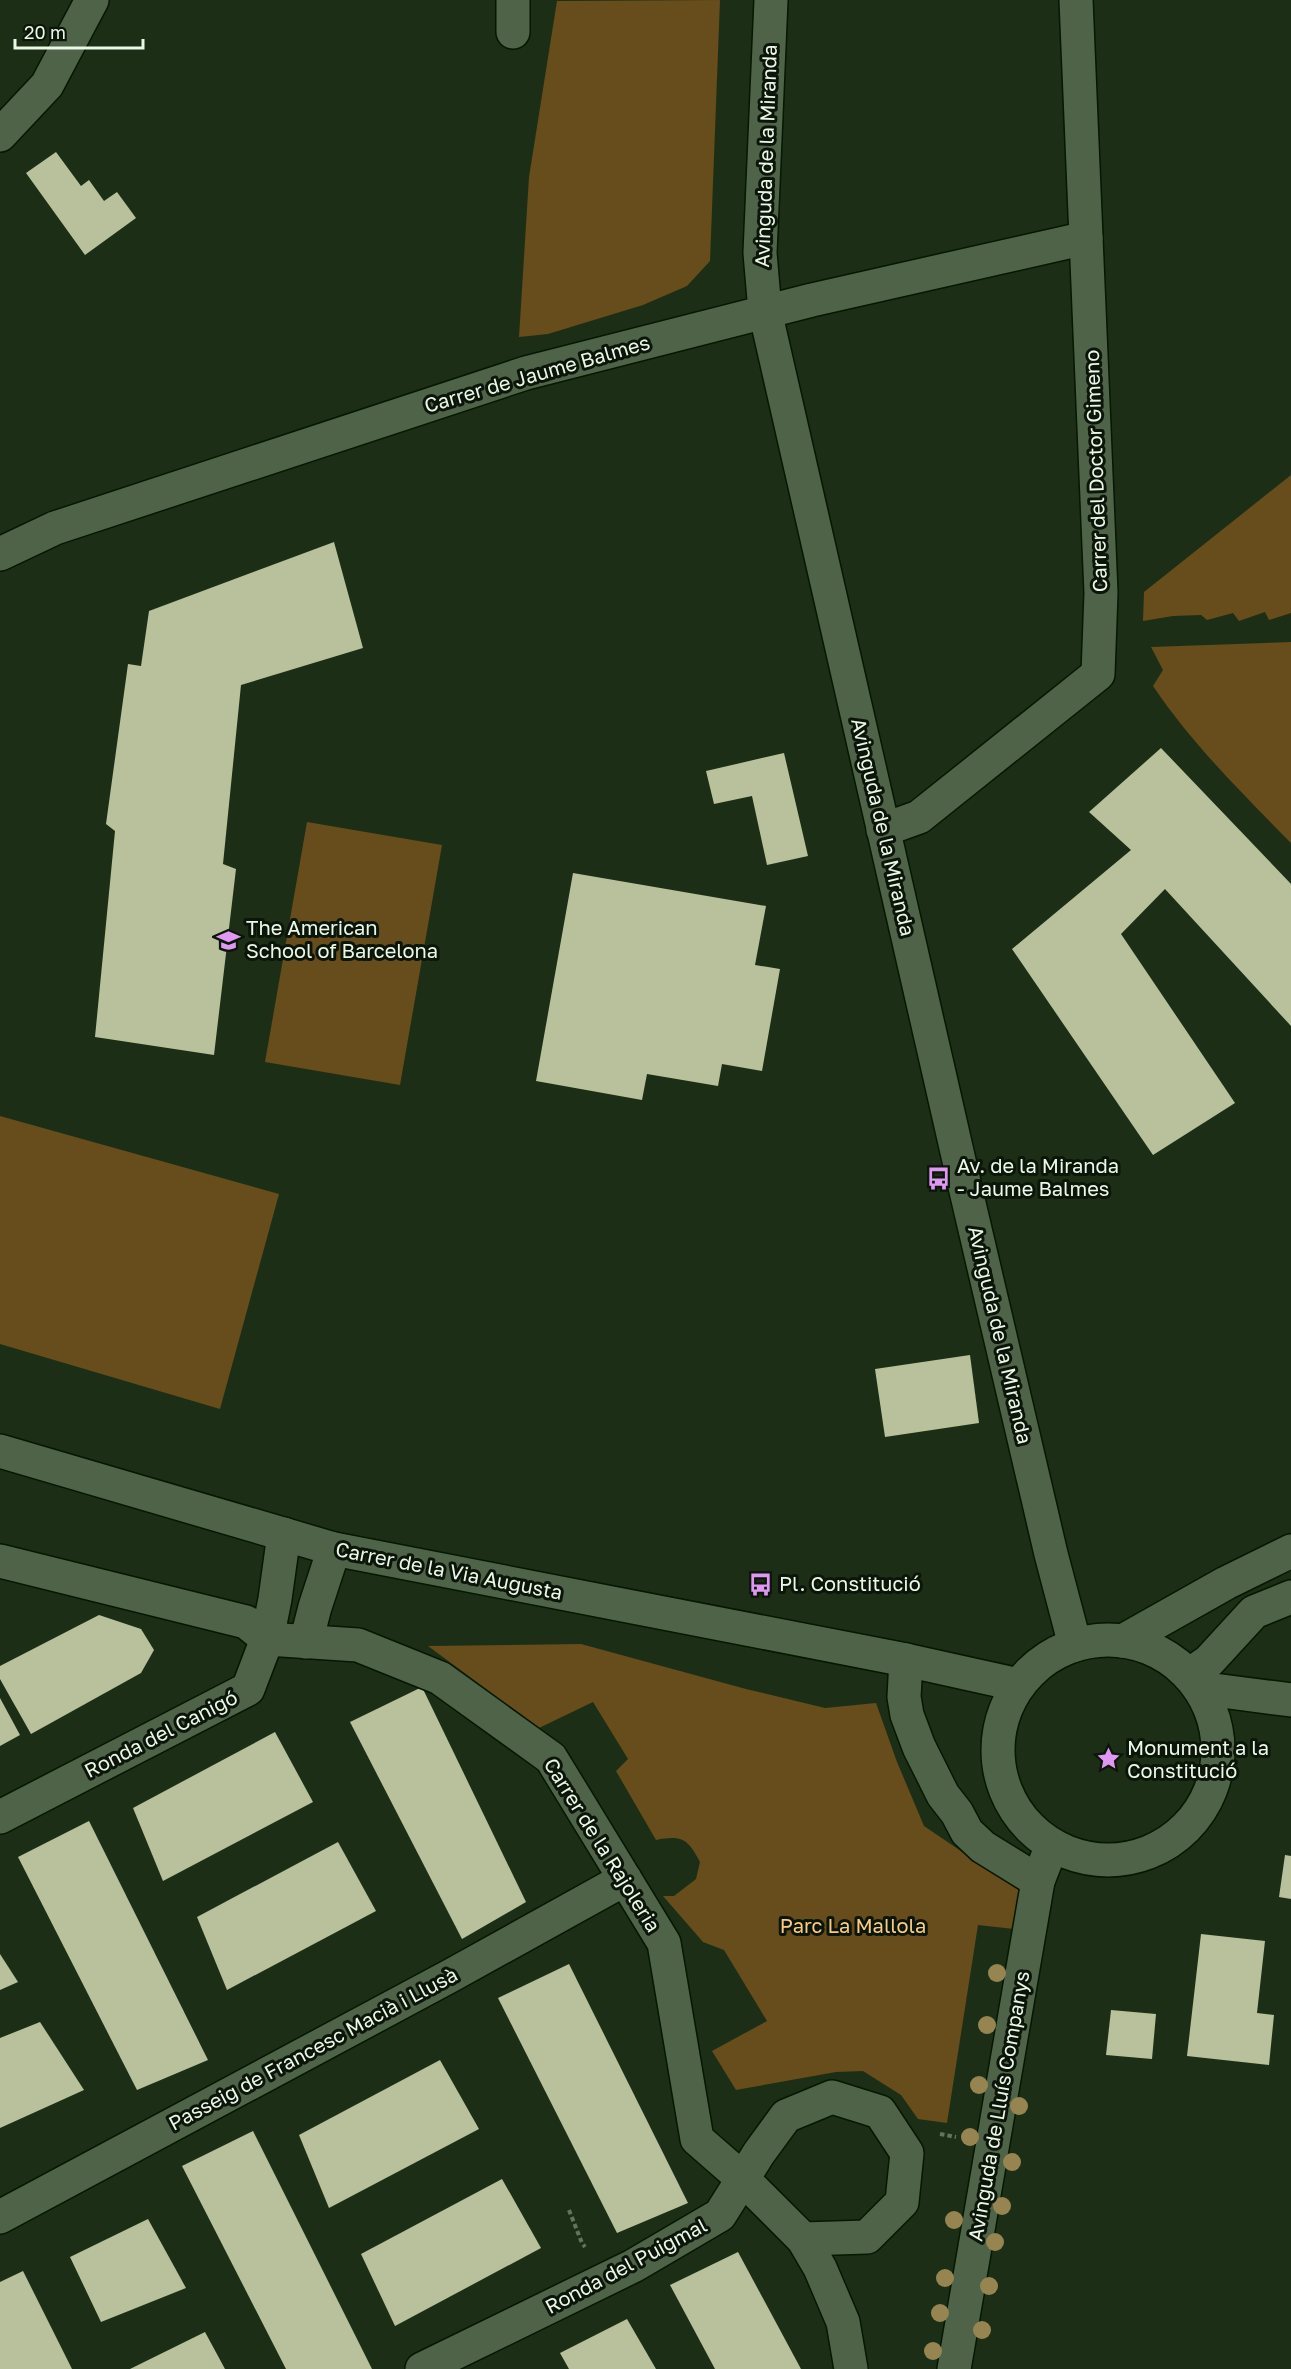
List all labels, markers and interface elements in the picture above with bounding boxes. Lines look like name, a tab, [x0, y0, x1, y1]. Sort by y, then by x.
scale bar	[15, 12, 142, 50]
text: 20 m	[24, 21, 66, 43]
street label: Avinguda de la Miranda	[749, 44, 781, 268]
street label: Carrer de Jaume Balmes	[421, 329, 652, 417]
street label: Carrer del Doctor Gimeno	[1079, 349, 1111, 593]
street label: Avinguda de la Miranda	[847, 715, 921, 938]
place label: The American School of Barcelona	[246, 915, 438, 962]
school or university icon: The American School of Barcelona	[215, 927, 241, 953]
place label: Av. de la Miranda - Jaume Balmes	[957, 1153, 1119, 1200]
bus stop icon: Av. de la Miranda - Jaume Balmes	[926, 1165, 952, 1191]
street label: Avinguda de la Miranda	[964, 1223, 1038, 1446]
street label: Carrer de la Via Augusta	[334, 1536, 565, 1604]
bus stop icon: Pl. Constitució	[748, 1571, 774, 1597]
place label: Pl. Constitució	[779, 1571, 921, 1595]
street label: Ronda del Canigó	[80, 1684, 241, 1782]
place label: Monument a la Constitució	[1127, 1735, 1269, 1782]
place icon: Monument a la Constitució	[1096, 1746, 1122, 1772]
street label: Carrer de la Rajoleria	[540, 1753, 666, 1936]
park label: Parc La Mallola	[780, 1913, 926, 1937]
street label: Passeig de Francesc Macià i Llusà	[164, 1962, 461, 2135]
street label: Avinguda de Lluís Companys	[962, 1969, 1034, 2243]
street label: Ronda del Puigmal	[540, 2212, 711, 2318]

